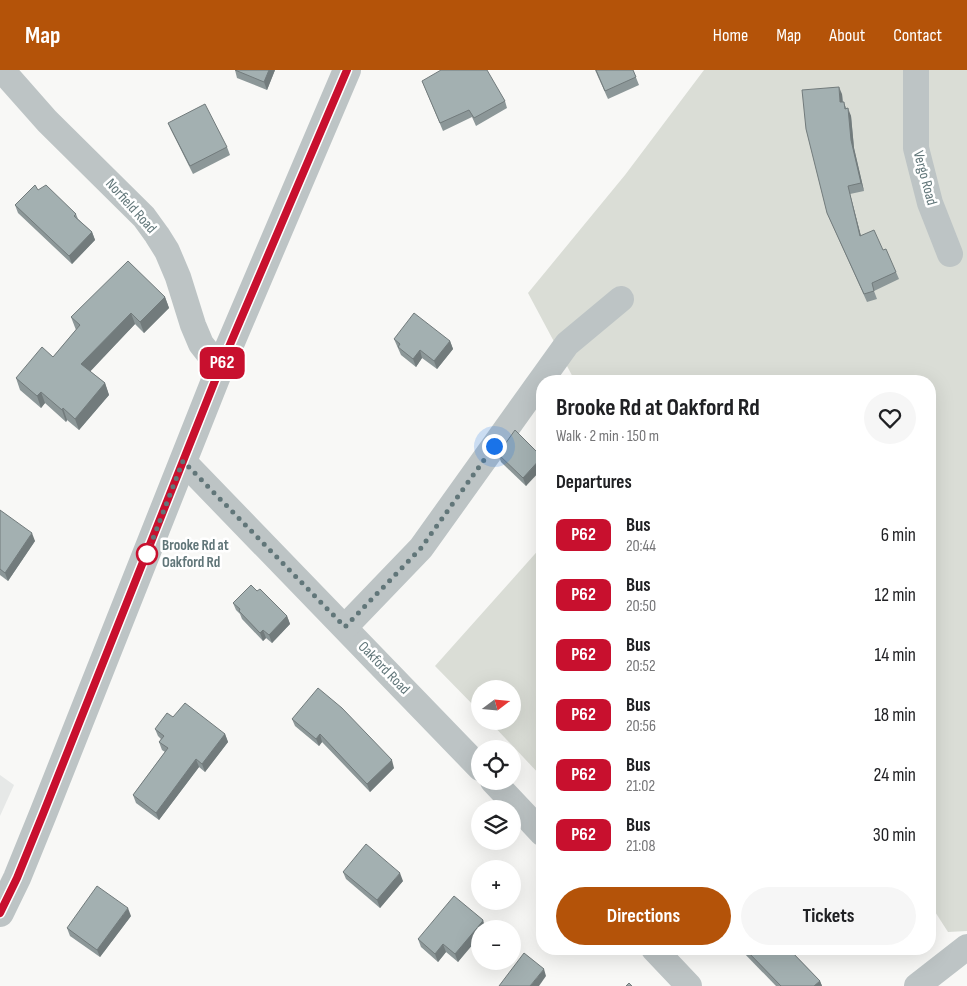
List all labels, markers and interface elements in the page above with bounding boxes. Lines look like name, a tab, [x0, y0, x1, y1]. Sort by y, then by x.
text: Map	[25, 21, 60, 50]
text: Home	[713, 25, 748, 46]
text: Map	[776, 25, 801, 46]
text: About	[829, 25, 865, 46]
text: Contact	[893, 25, 942, 46]
street label: Vergo Road	[909, 149, 941, 207]
street label: Norfield Road	[101, 175, 161, 237]
line badge: P62	[193, 347, 251, 379]
text: P62	[210, 352, 234, 373]
button: heart	[864, 392, 916, 444]
text: Brooke Rd at Oakford Rd	[556, 393, 760, 422]
text: Walk · 2 min · 150 m	[556, 427, 659, 446]
your location	[482, 434, 507, 459]
text: Departures	[556, 471, 632, 494]
text: Bus	[626, 514, 651, 537]
text: P62	[571, 524, 596, 545]
text: 6 min	[881, 524, 916, 547]
place label: Brooke Rd at Oakford Rd	[162, 536, 229, 572]
text: 20:44	[626, 537, 656, 556]
marker: Brooke Rd at Oakford Rd	[136, 543, 158, 565]
text: Bus	[626, 574, 651, 597]
text: P62	[571, 584, 596, 605]
text: 12 min	[874, 584, 916, 607]
text: 20:50	[626, 597, 656, 616]
text: Bus	[626, 634, 651, 657]
street label: Oakford Road	[354, 637, 414, 699]
text: P62	[571, 644, 596, 665]
text: 14 min	[875, 644, 916, 667]
text: 20:52	[626, 657, 656, 676]
north arrow	[471, 680, 521, 730]
map controls	[471, 680, 521, 970]
text: Bus	[626, 694, 651, 717]
text: P62	[571, 704, 596, 725]
text: 18 min	[874, 704, 916, 727]
text: 20:56	[626, 717, 656, 736]
button: locate	[471, 740, 521, 790]
text: Bus	[626, 754, 651, 777]
text: P62	[571, 764, 596, 785]
text: 24 min	[873, 764, 916, 787]
text: 21:02	[626, 777, 655, 796]
button: layers	[471, 800, 521, 850]
text: Bus	[626, 814, 651, 837]
text: P62	[571, 824, 596, 845]
text: 30 min	[873, 824, 916, 847]
text: 21:08	[626, 837, 655, 856]
button: +	[471, 860, 521, 910]
button: Directions	[556, 887, 731, 945]
button: Tickets	[741, 887, 916, 945]
button: −	[471, 920, 521, 970]

